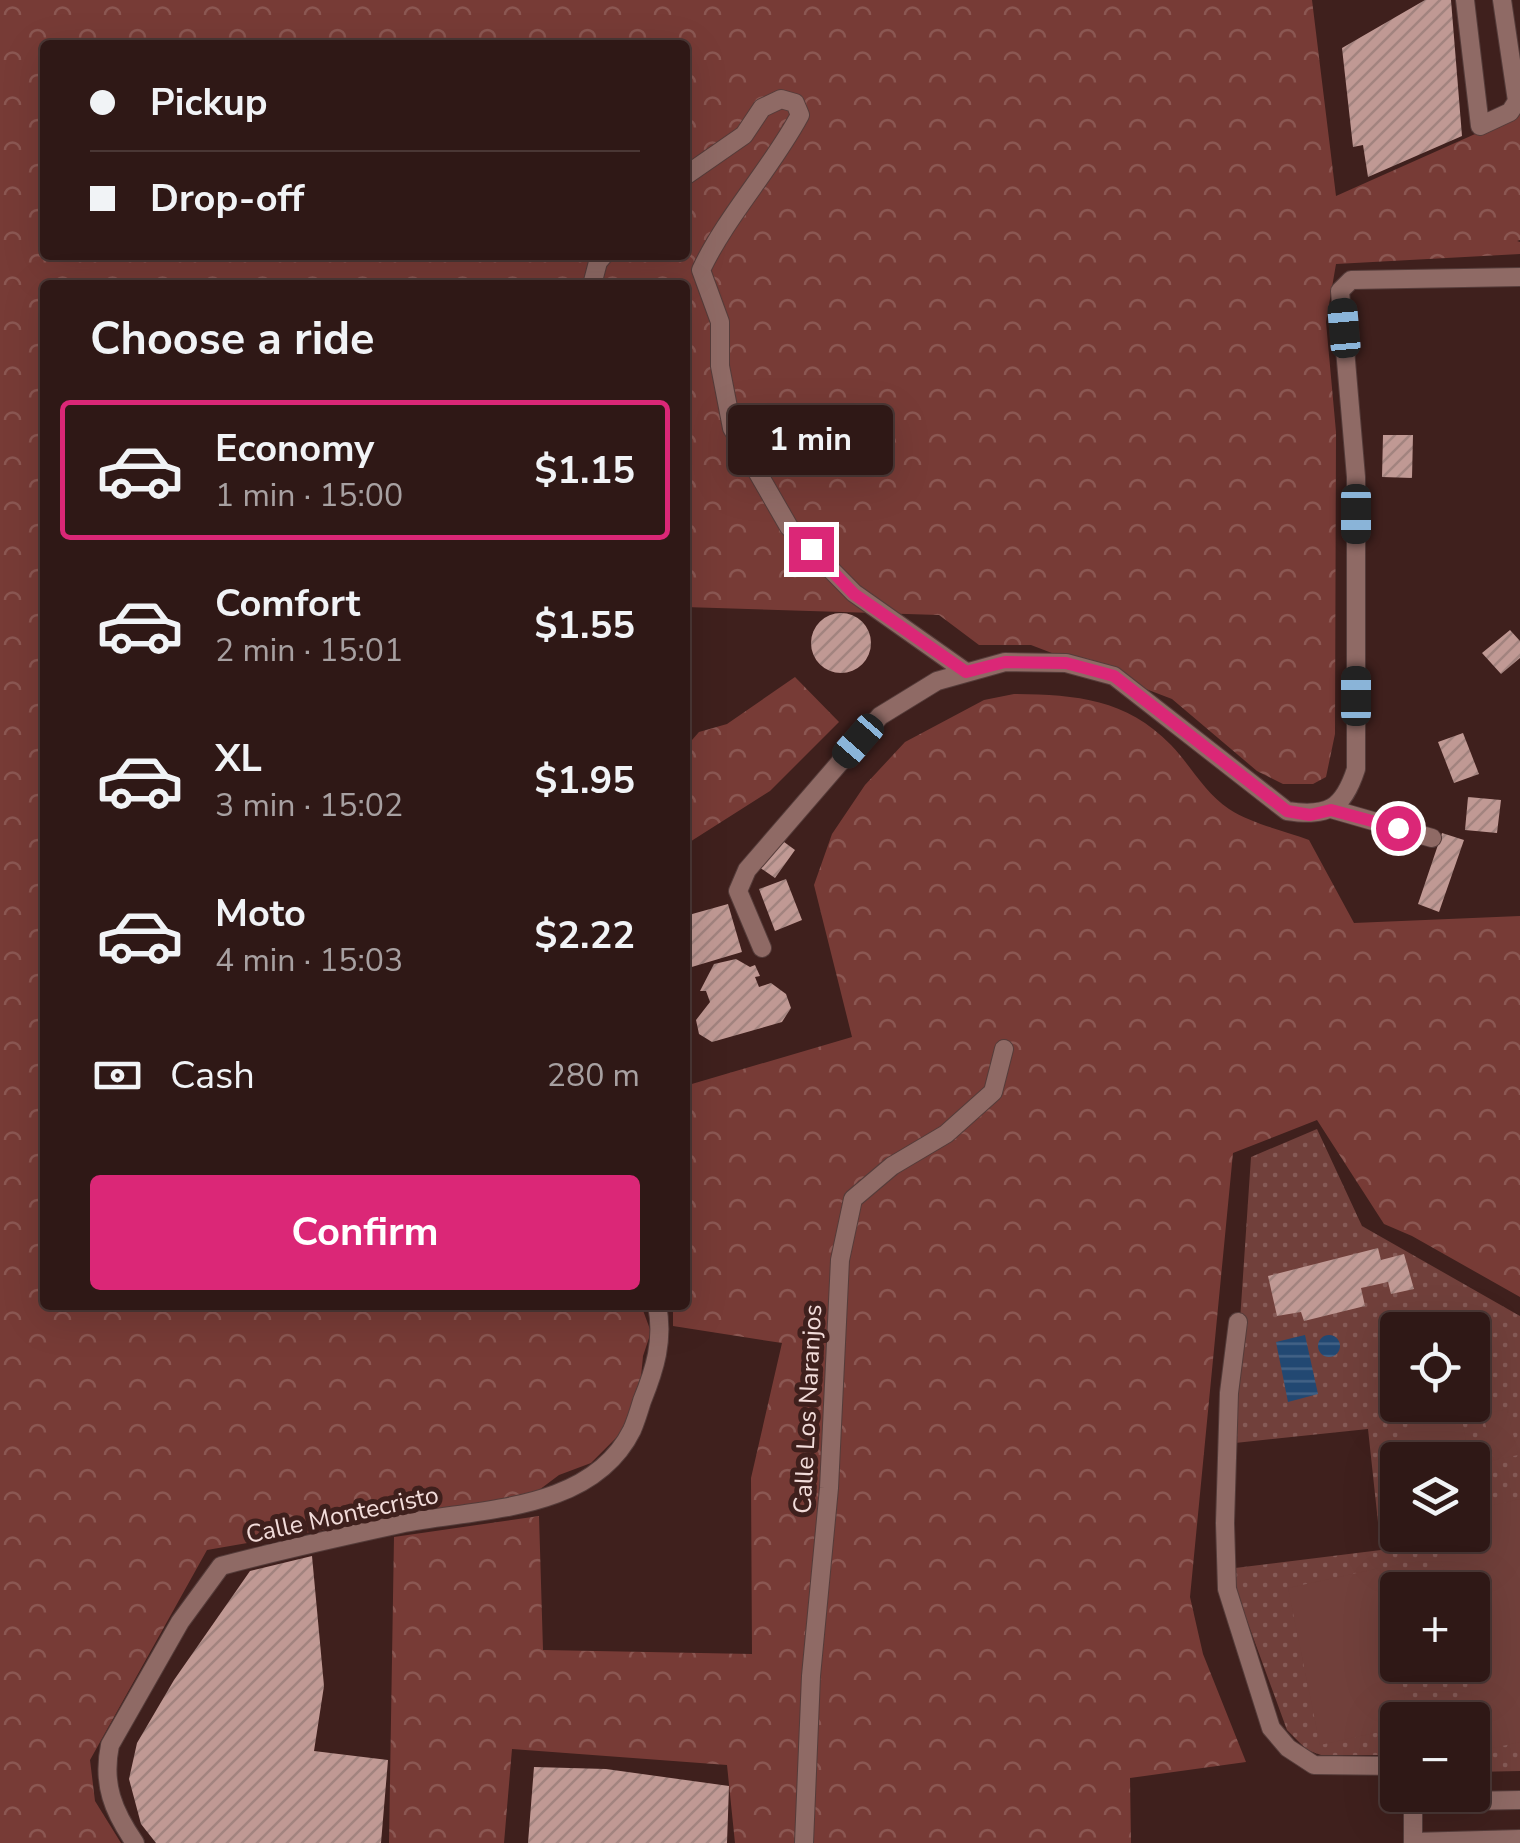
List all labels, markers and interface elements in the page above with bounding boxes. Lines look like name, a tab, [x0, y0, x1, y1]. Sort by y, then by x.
text: Pickup	[150, 77, 268, 128]
text: Drop-off	[150, 173, 304, 224]
car	[1326, 297, 1362, 359]
text: Choose a ride	[90, 309, 375, 370]
callout: 1 min	[728, 404, 894, 474]
text: 1 min	[769, 418, 852, 461]
text: Economy	[215, 423, 374, 474]
icon: car	[95, 425, 185, 515]
text: $1.15	[534, 445, 635, 496]
text: 1 min · 15:00	[215, 474, 403, 517]
car	[1341, 484, 1371, 544]
route end	[789, 527, 834, 572]
text: Comfort	[215, 578, 360, 629]
icon: car	[95, 580, 185, 670]
text: $1.55	[534, 600, 635, 651]
text: 2 min · 15:01	[215, 629, 403, 672]
car	[1341, 666, 1371, 726]
car	[827, 709, 889, 773]
text: XL	[215, 733, 262, 784]
icon: car	[95, 735, 185, 825]
text: $1.95	[534, 755, 635, 806]
text: 3 min · 15:02	[215, 784, 403, 827]
route start	[1376, 806, 1421, 851]
text: Moto	[215, 888, 306, 939]
icon: car	[95, 890, 185, 980]
text: $2.22	[534, 910, 635, 961]
text: 4 min · 15:03	[215, 939, 403, 982]
icon: cash	[90, 1048, 145, 1103]
text: Cash	[170, 1050, 255, 1101]
text: 280 m	[547, 1054, 640, 1097]
button: Confirm	[90, 1175, 640, 1290]
street label: Calle Los Naranjos	[786, 1303, 830, 1515]
map controls	[1380, 1312, 1490, 1812]
button: locate	[1380, 1312, 1490, 1422]
button: layers	[1380, 1442, 1490, 1552]
street label: Calle Montecristo	[243, 1478, 442, 1552]
button: +	[1380, 1572, 1490, 1682]
button: −	[1380, 1702, 1490, 1812]

